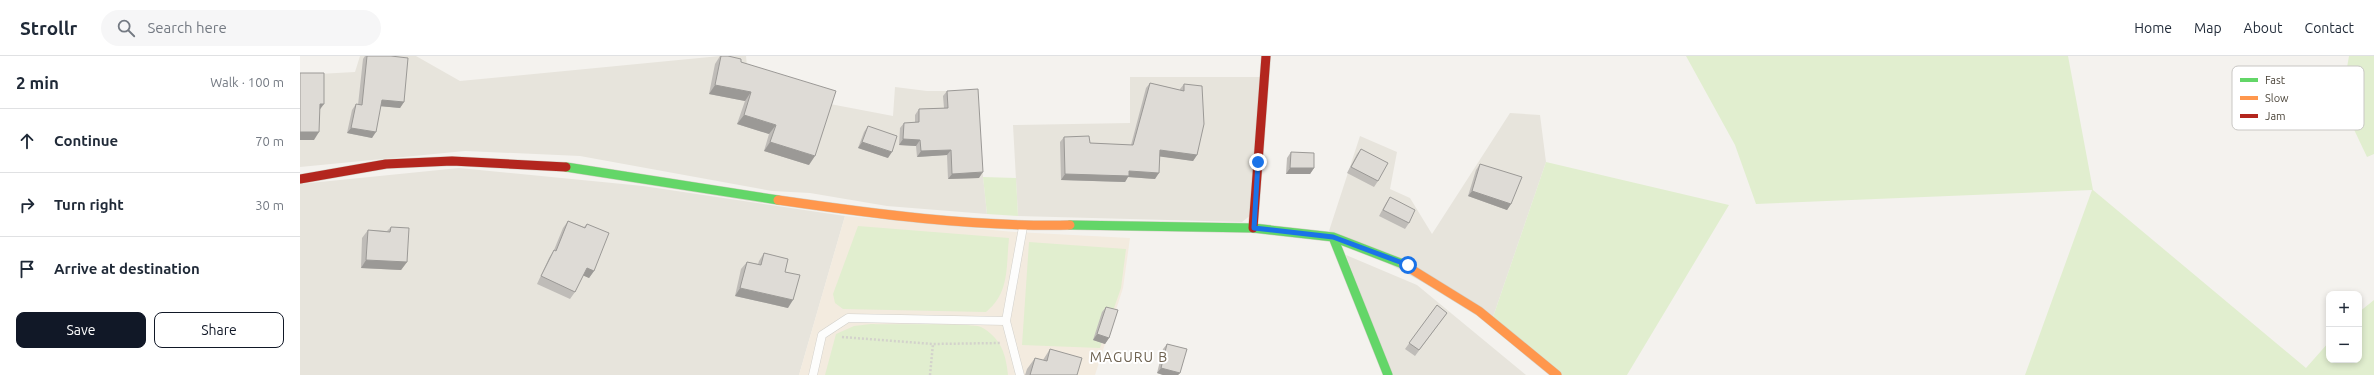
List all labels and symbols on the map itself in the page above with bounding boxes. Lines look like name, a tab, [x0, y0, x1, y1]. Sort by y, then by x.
legend	[2232, 66, 2364, 130]
text: Fast	[2265, 74, 2286, 86]
text: Slow	[2265, 92, 2289, 104]
text: Jam	[2265, 110, 2286, 122]
route end	[1249, 153, 1267, 171]
route start	[1399, 256, 1417, 274]
district label: MAGURU B	[1090, 349, 1168, 365]

